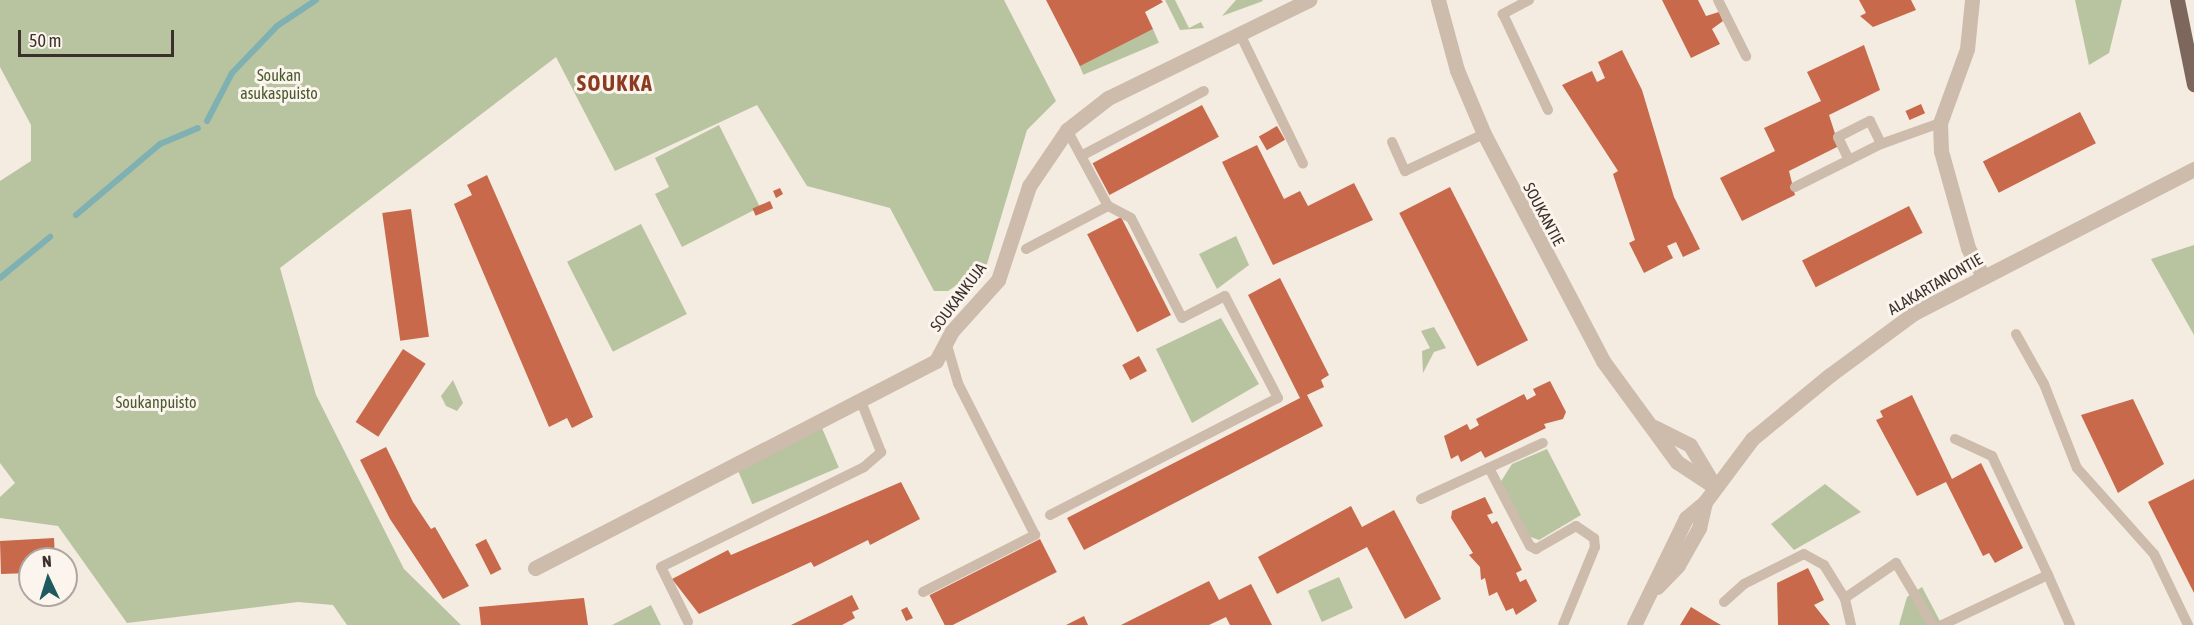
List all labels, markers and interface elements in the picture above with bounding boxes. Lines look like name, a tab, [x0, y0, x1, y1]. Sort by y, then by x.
scale bar	[21, 18, 177, 56]
text: 50 m	[29, 30, 61, 51]
park label: Soukan asukaspuisto	[240, 65, 318, 103]
district label: SOUKKA	[577, 71, 653, 97]
street label: SOUKANTIE	[1519, 179, 1569, 249]
street label: ALAKARTANONTIE	[1884, 249, 1986, 319]
street label: SOUKANKUJA	[926, 259, 990, 335]
park label: Soukanpuisto	[116, 392, 196, 412]
north arrow	[18, 547, 78, 607]
text: N	[42, 552, 52, 570]

